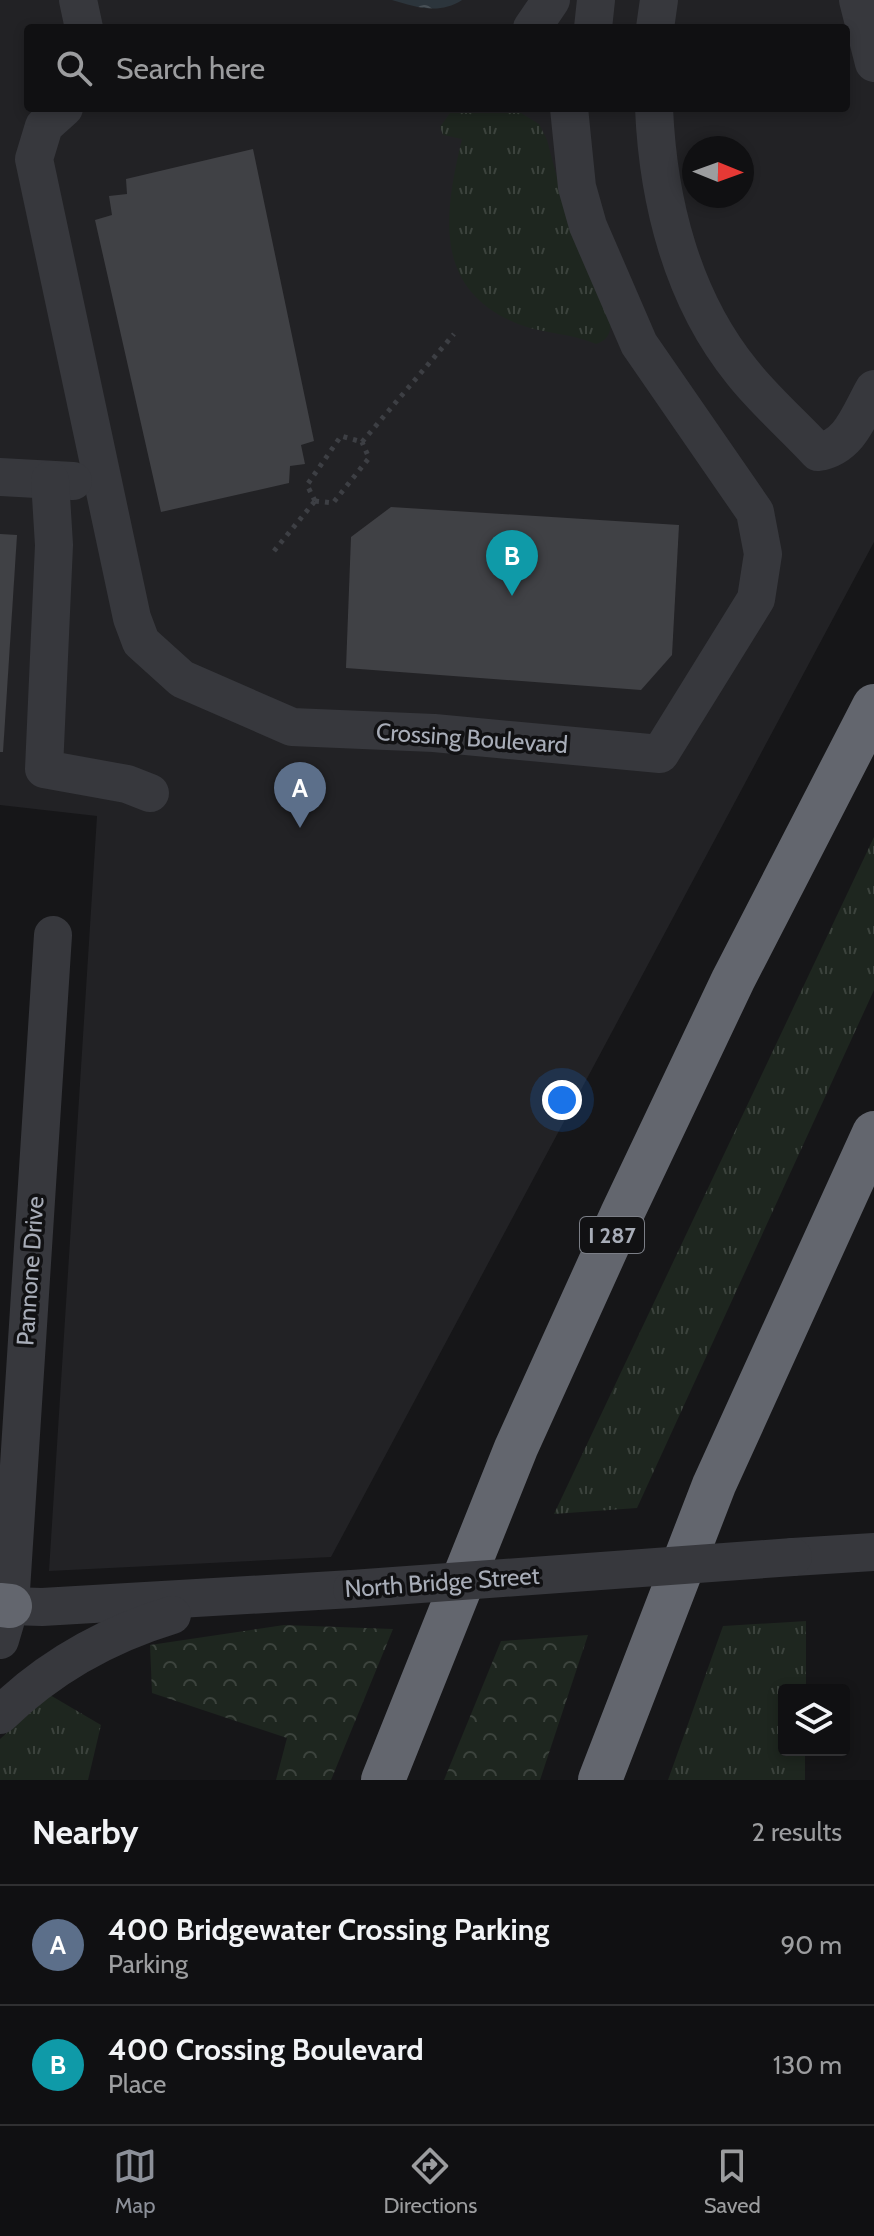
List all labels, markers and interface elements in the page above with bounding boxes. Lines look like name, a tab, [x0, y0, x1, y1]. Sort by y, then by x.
search box	[24, 24, 850, 112]
icon: search	[52, 46, 96, 90]
text: Search here	[116, 50, 265, 87]
north arrow	[682, 136, 754, 208]
pin: B	[486, 530, 538, 596]
street label: Crossing Boulevard	[375, 717, 569, 759]
pin: A	[274, 762, 326, 828]
your location	[542, 1080, 582, 1120]
street label: Pannone Drive	[10, 1195, 50, 1347]
road number: I 287	[580, 1217, 644, 1253]
street label: North Bridge Street	[344, 1561, 540, 1603]
map controls	[778, 1684, 850, 1756]
button: layers	[778, 1684, 850, 1756]
text: Nearby	[32, 1811, 139, 1853]
text: 2 results	[751, 1816, 842, 1848]
text: 400 Bridgewater Crossing Parking	[108, 1911, 549, 1948]
text: A	[50, 1929, 66, 1961]
text: 90 m	[780, 1929, 842, 1961]
text: Parking	[108, 1948, 188, 1980]
text: 400 Crossing Boulevard	[108, 2031, 424, 2068]
text: B	[50, 2049, 66, 2081]
text: 130 m	[773, 2049, 842, 2081]
text: Place	[108, 2068, 166, 2100]
tab: Map	[113, 2144, 157, 2219]
tab: Directions	[383, 2144, 477, 2219]
tab: Saved	[704, 2144, 761, 2219]

